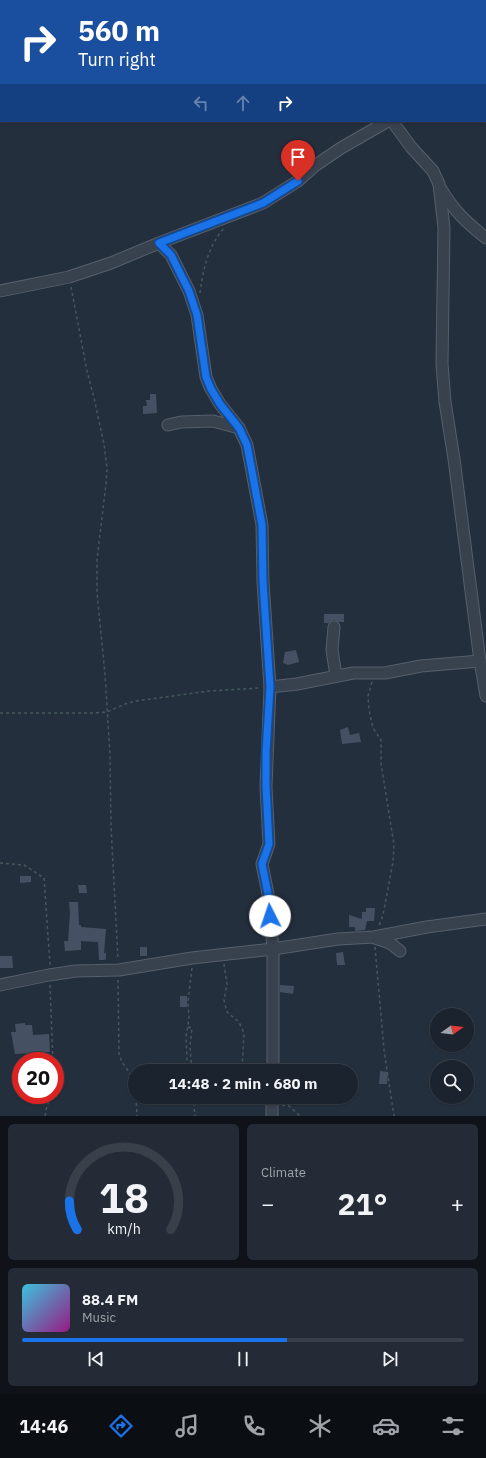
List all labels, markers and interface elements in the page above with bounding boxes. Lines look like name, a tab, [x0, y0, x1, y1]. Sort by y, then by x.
text: 560 m	[78, 12, 160, 49]
icon: right	[12, 16, 64, 68]
text: Turn right	[78, 48, 156, 71]
icon: left	[190, 92, 212, 114]
icon: ahead	[232, 92, 254, 114]
icon: right	[274, 92, 296, 114]
pin	[281, 140, 315, 181]
icon: arrive	[287, 146, 309, 168]
position arrow	[249, 895, 291, 937]
north arrow	[430, 1008, 474, 1052]
map controls	[430, 1008, 474, 1104]
speed limit sign: 20	[12, 1052, 64, 1104]
button: search	[430, 1060, 474, 1104]
text: 14:48 · 2 min · 680 m	[169, 1074, 317, 1093]
text: Climate	[261, 1164, 306, 1181]
text: 18	[99, 1170, 148, 1224]
text: 21°	[337, 1184, 388, 1223]
text: −	[261, 1189, 274, 1218]
text: +	[451, 1189, 464, 1218]
text: km/h	[107, 1219, 140, 1238]
text: 88.4 FM	[82, 1290, 138, 1309]
text: Music	[82, 1309, 116, 1326]
icon: previous	[85, 1348, 107, 1370]
icon: pause	[232, 1348, 254, 1370]
icon: next	[379, 1348, 401, 1370]
icon: directions	[107, 1412, 135, 1440]
icon: music	[173, 1412, 201, 1440]
icon: phone	[240, 1412, 268, 1440]
icon: climate	[306, 1412, 334, 1440]
icon: car	[372, 1412, 400, 1440]
icon: filters	[439, 1412, 467, 1440]
text: 14:46	[19, 1415, 68, 1438]

